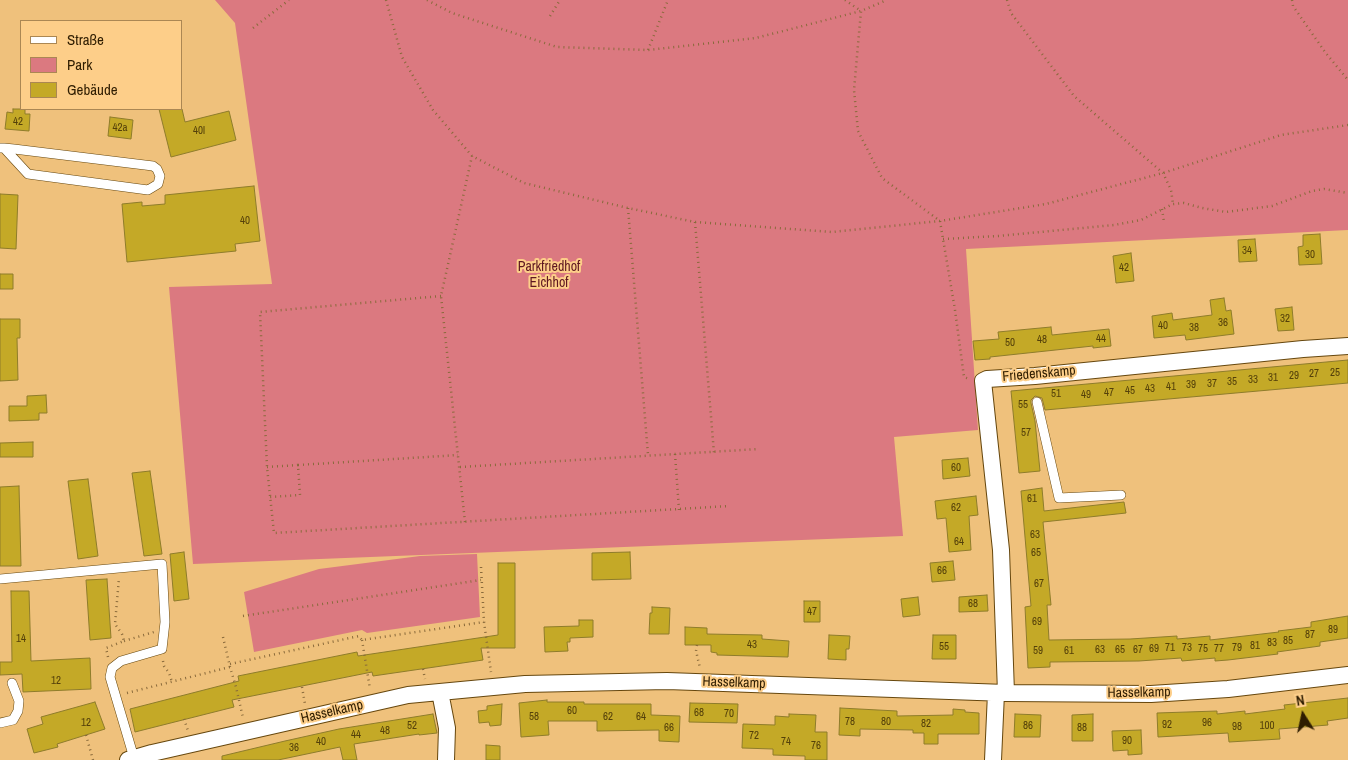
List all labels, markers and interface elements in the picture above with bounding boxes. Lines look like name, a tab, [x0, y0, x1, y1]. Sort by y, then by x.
legend	[20, 20, 182, 110]
text: Straße	[67, 29, 104, 50]
text: Park	[67, 54, 92, 75]
text: Gebäude	[67, 79, 118, 100]
house number: 42	[13, 115, 23, 129]
house number: 42a	[112, 121, 128, 135]
house number: 40l	[193, 124, 205, 138]
house number: 40	[240, 214, 250, 228]
house number: 34	[1242, 244, 1252, 258]
house number: 30	[1305, 248, 1315, 262]
park label: Parkfriedhof Eichhof	[518, 259, 580, 292]
house number: 42	[1119, 261, 1129, 275]
house number: 32	[1280, 312, 1290, 326]
house number: 36	[1218, 316, 1228, 330]
house number: 40	[1158, 319, 1168, 333]
house number: 38	[1189, 321, 1199, 335]
house number: 44	[1096, 332, 1106, 346]
house number: 48	[1037, 333, 1047, 347]
house number: 50	[1005, 336, 1015, 350]
street label: Friedenskamp	[1002, 362, 1076, 386]
house number: 25	[1330, 366, 1340, 380]
house number: 27	[1309, 367, 1319, 381]
house number: 29	[1289, 369, 1299, 383]
house number: 31	[1268, 371, 1278, 385]
house number: 33	[1248, 373, 1258, 387]
house number: 35	[1227, 375, 1237, 389]
house number: 37	[1207, 377, 1217, 391]
house number: 39	[1186, 378, 1196, 392]
house number: 41	[1166, 380, 1176, 394]
house number: 43	[1145, 382, 1155, 396]
house number: 45	[1125, 384, 1135, 398]
house number: 47	[1104, 386, 1114, 400]
house number: 51	[1051, 387, 1061, 401]
house number: 49	[1081, 388, 1091, 402]
house number: 55	[1018, 398, 1028, 412]
house number: 57	[1021, 426, 1031, 440]
house number: 60	[951, 461, 961, 475]
house number: 61	[1027, 492, 1037, 506]
house number: 62	[951, 501, 961, 515]
house number: 63	[1030, 528, 1040, 542]
house number: 64	[954, 535, 964, 549]
house number: 65	[1031, 546, 1041, 560]
house number: 66	[937, 564, 947, 578]
house number: 67	[1034, 577, 1044, 591]
house number: 68	[968, 597, 978, 611]
house number: 47	[807, 605, 817, 619]
house number: 69	[1032, 615, 1042, 629]
house number: 89	[1328, 623, 1338, 637]
house number: 87	[1305, 628, 1315, 642]
house number: 14	[16, 632, 26, 646]
house number: 85	[1283, 634, 1293, 648]
house number: 83	[1267, 636, 1277, 650]
house number: 43	[747, 638, 757, 652]
house number: 81	[1250, 639, 1260, 653]
house number: 55	[939, 640, 949, 654]
house number: 71	[1165, 641, 1175, 655]
house number: 73	[1182, 641, 1192, 655]
house number: 79	[1232, 641, 1242, 655]
house number: 69	[1149, 642, 1159, 656]
house number: 75	[1198, 642, 1208, 656]
house number: 77	[1214, 642, 1224, 656]
house number: 63	[1095, 643, 1105, 657]
house number: 65	[1115, 643, 1125, 657]
house number: 67	[1133, 643, 1143, 657]
house number: 59	[1033, 644, 1043, 658]
house number: 61	[1064, 644, 1074, 658]
house number: 12	[51, 674, 61, 688]
street label: Hasselkamp	[702, 674, 766, 692]
street label: Hasselkamp	[1107, 684, 1171, 702]
north arrow	[1278, 690, 1328, 740]
text: N	[1295, 691, 1306, 710]
street label: Hasselkamp	[299, 697, 365, 727]
house number: 60	[567, 704, 577, 718]
house number: 68	[694, 706, 704, 720]
house number: 70	[724, 707, 734, 721]
house number: 58	[529, 710, 539, 724]
house number: 62	[603, 710, 613, 724]
house number: 64	[636, 710, 646, 724]
house number: 78	[845, 715, 855, 729]
house number: 80	[881, 715, 891, 729]
house number: 12	[81, 716, 91, 730]
house number: 96	[1202, 716, 1212, 730]
house number: 82	[921, 717, 931, 731]
house number: 92	[1162, 718, 1172, 732]
house number: 52	[407, 719, 417, 733]
house number: 86	[1023, 719, 1033, 733]
house number: 100	[1259, 719, 1275, 733]
house number: 98	[1232, 720, 1242, 734]
house number: 66	[664, 721, 674, 735]
house number: 88	[1077, 721, 1087, 735]
house number: 48	[380, 724, 390, 738]
house number: 44	[351, 728, 361, 742]
house number: 72	[749, 729, 759, 743]
house number: 90	[1122, 734, 1132, 748]
house number: 40	[316, 735, 326, 749]
house number: 74	[781, 735, 791, 749]
house number: 76	[811, 739, 821, 753]
house number: 36	[289, 741, 299, 755]

